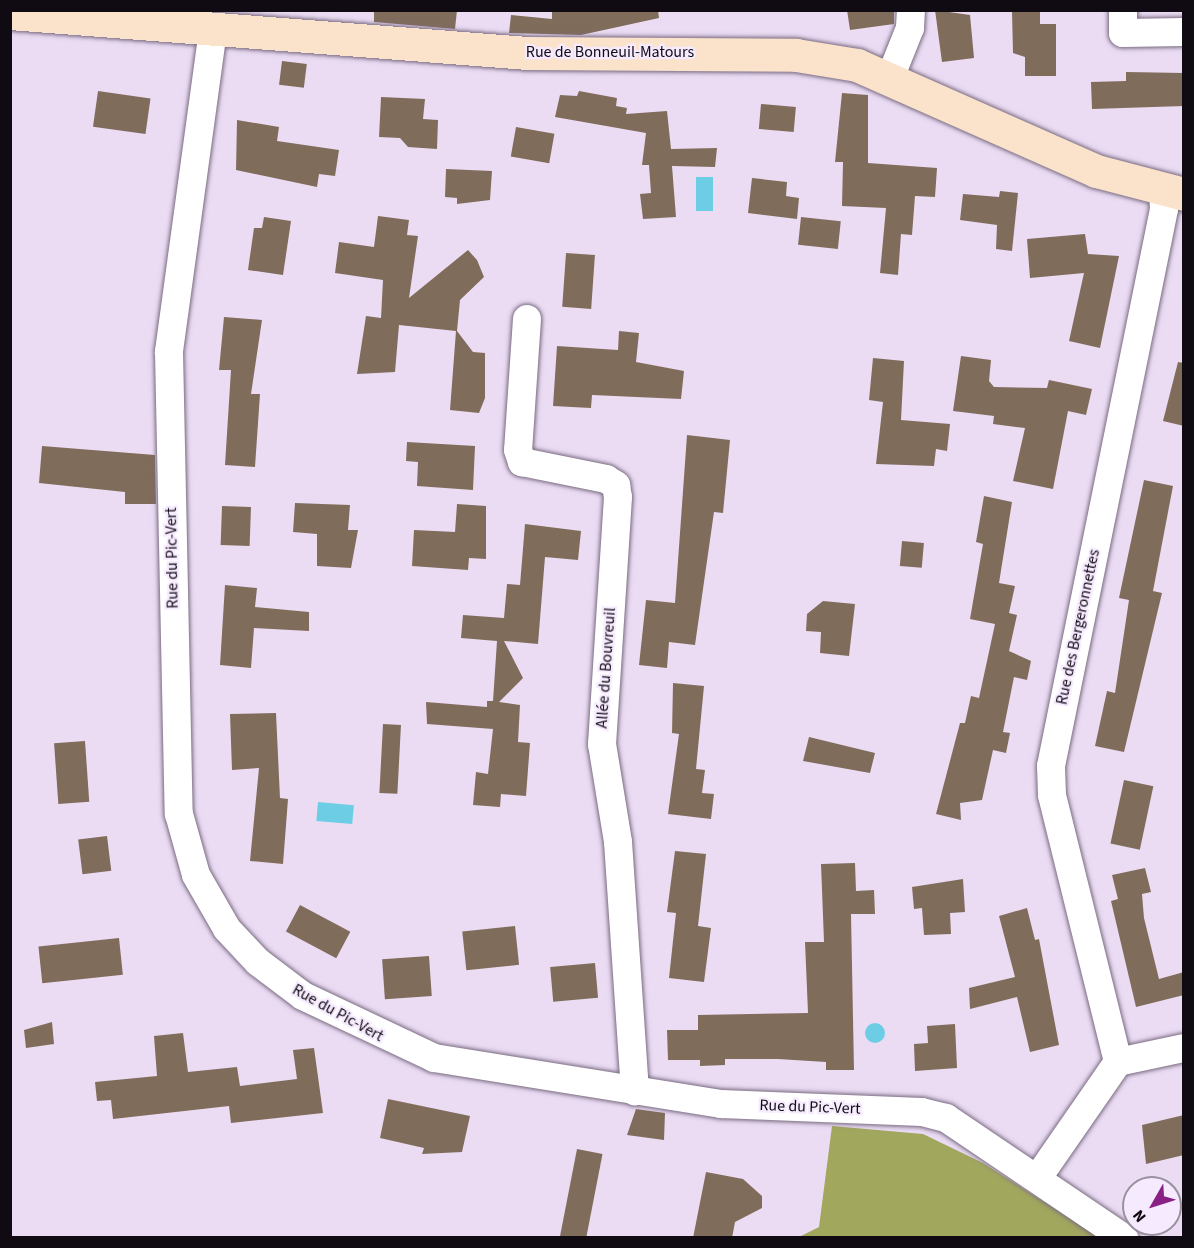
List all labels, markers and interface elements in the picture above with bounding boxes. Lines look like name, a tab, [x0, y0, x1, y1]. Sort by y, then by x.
street label: Rue de Bonneuil-Matours	[526, 42, 694, 62]
street label: Rue du Pic-Vert	[162, 507, 182, 609]
street label: Rue des Bergeronnettes	[1052, 548, 1104, 706]
street label: Allée du Bouvreuil	[592, 607, 620, 729]
street label: Rue du Pic-Vert	[289, 980, 387, 1046]
street label: Rue du Pic-Vert	[759, 1096, 861, 1118]
north arrow	[1122, 1176, 1182, 1236]
text: N	[1128, 1205, 1151, 1227]

